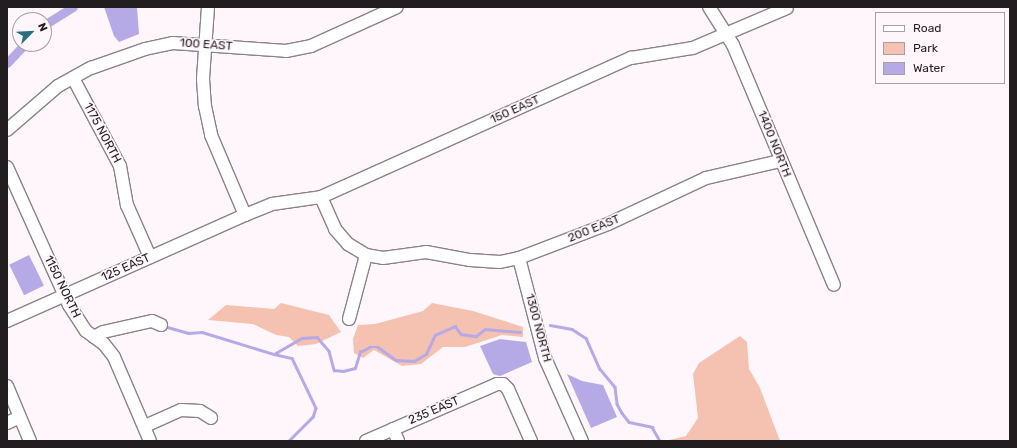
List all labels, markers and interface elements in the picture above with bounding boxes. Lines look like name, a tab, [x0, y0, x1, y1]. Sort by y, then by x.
north arrow	[12, 12, 52, 52]
legend	[875, 12, 1005, 84]
text: N	[35, 21, 50, 34]
text: Road	[913, 21, 941, 35]
street label: 100 EAST	[179, 36, 233, 54]
text: Park	[913, 41, 938, 55]
text: Water	[913, 61, 945, 75]
street label: 150 EAST	[488, 93, 542, 127]
street label: 1175 NORTH	[80, 100, 124, 166]
street label: 1400 NORTH	[754, 109, 794, 179]
street label: 200 EAST	[566, 212, 622, 246]
street label: 125 EAST	[99, 251, 153, 285]
street label: 1150 NORTH	[41, 253, 83, 321]
street label: 1300 NORTH	[522, 292, 554, 364]
street label: 235 EAST	[406, 394, 462, 428]

